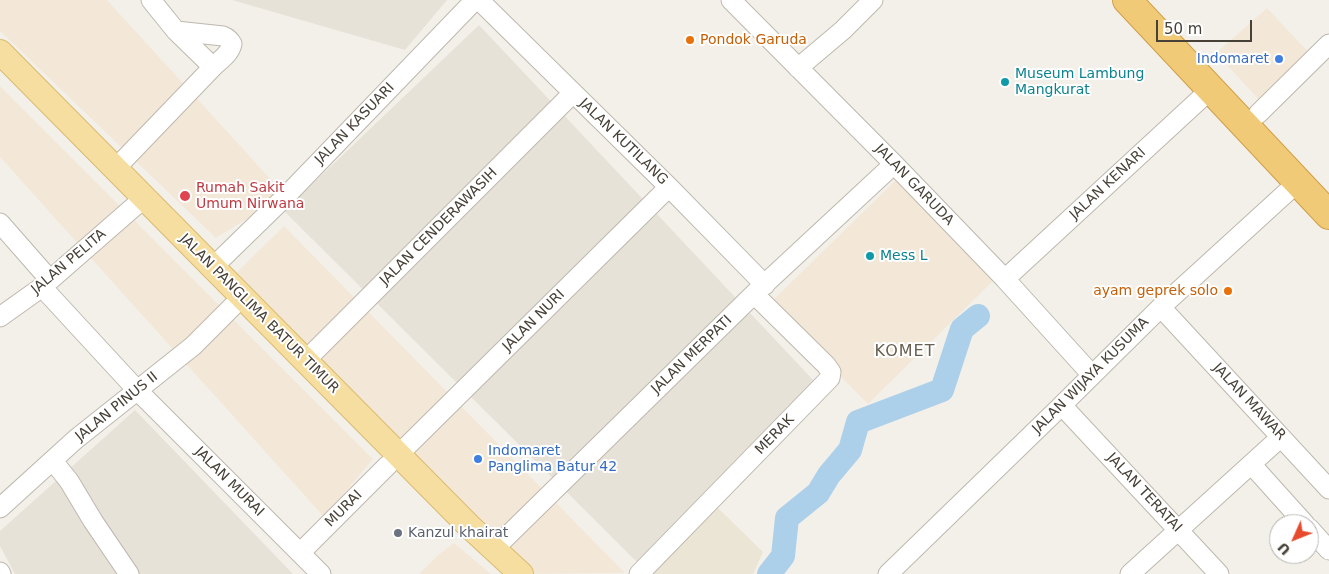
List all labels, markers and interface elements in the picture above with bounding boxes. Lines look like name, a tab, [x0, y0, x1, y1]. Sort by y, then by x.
scale bar	[1159, 10, 1255, 42]
text: 50 m	[1164, 20, 1202, 38]
place label: Pondok Garuda	[700, 32, 807, 48]
marker: Pondok Garuda	[684, 34, 696, 46]
place label: Indomaret	[1197, 51, 1269, 67]
marker: Indomaret	[1273, 53, 1285, 65]
place label: Museum Lambung Mangkurat	[1015, 66, 1144, 98]
marker: Museum Lambung Mangkurat	[999, 76, 1011, 88]
street label: JALAN KASUARI	[312, 80, 398, 168]
street label: JALAN KUTILANG	[575, 95, 671, 189]
street label: JALAN GARUDA	[871, 141, 957, 229]
street label: JALAN KENARI	[1066, 144, 1150, 224]
street label: JALAN CENDERAWASIH	[377, 165, 501, 289]
place label: Rumah Sakit Umum Nirwana	[196, 180, 304, 212]
marker: Rumah Sakit Umum Nirwana	[178, 189, 192, 203]
street label: JALAN PELITA	[28, 226, 110, 298]
street label: JALAN PANGLIMA BATUR TIMUR	[176, 231, 342, 397]
place label: Mess L	[880, 248, 928, 264]
marker: Mess L	[864, 250, 876, 262]
place label: ayam geprek solo	[1093, 283, 1218, 299]
marker: ayam geprek solo	[1222, 285, 1234, 297]
street label: JALAN NURI	[500, 287, 568, 355]
street label: JALAN MERPATI	[648, 312, 736, 398]
street label: JALAN WIJAYA KUSUMA	[1029, 314, 1153, 438]
district label: KOMET	[874, 342, 936, 362]
street label: JALAN MAWAR	[1209, 360, 1289, 444]
street label: JALAN PINUS II	[72, 369, 162, 445]
street label: MERAK	[752, 412, 798, 458]
place label: Indomaret Panglima Batur 42	[488, 443, 617, 476]
street label: JALAN MURAI	[191, 444, 267, 520]
street label: JALAN TERATAI	[1103, 450, 1185, 536]
marker: Indomaret Panglima Batur 42	[472, 453, 484, 465]
street label: MURAI	[322, 487, 366, 531]
north arrow	[1269, 514, 1319, 564]
place label: Kanzul khairat	[408, 525, 508, 541]
marker: Kanzul khairat	[392, 527, 404, 539]
text: U	[1274, 539, 1294, 558]

